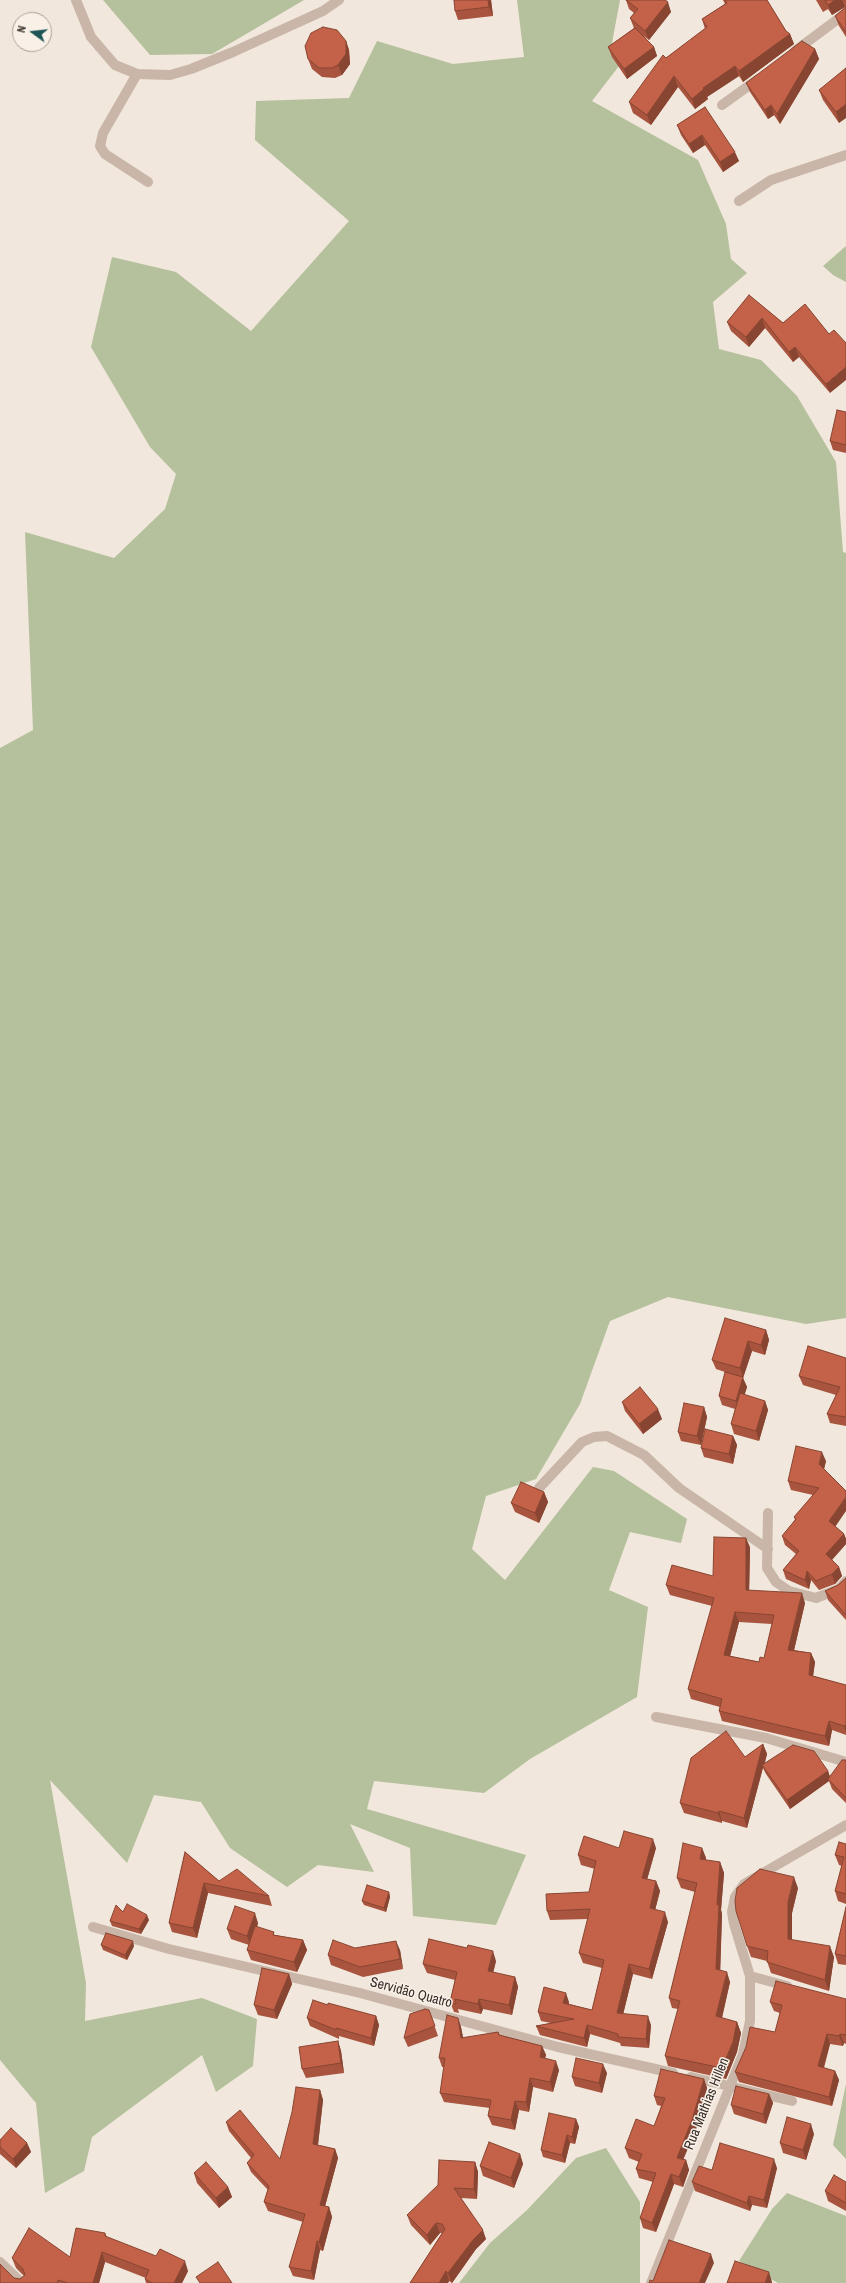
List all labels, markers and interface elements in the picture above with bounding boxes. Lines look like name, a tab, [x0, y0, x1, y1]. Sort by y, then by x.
north arrow	[12, 12, 52, 52]
text: N	[14, 24, 29, 34]
street label: Servidão Quatro	[368, 1974, 454, 2012]
street label: Rua Mathias Hillen	[681, 2056, 733, 2152]

